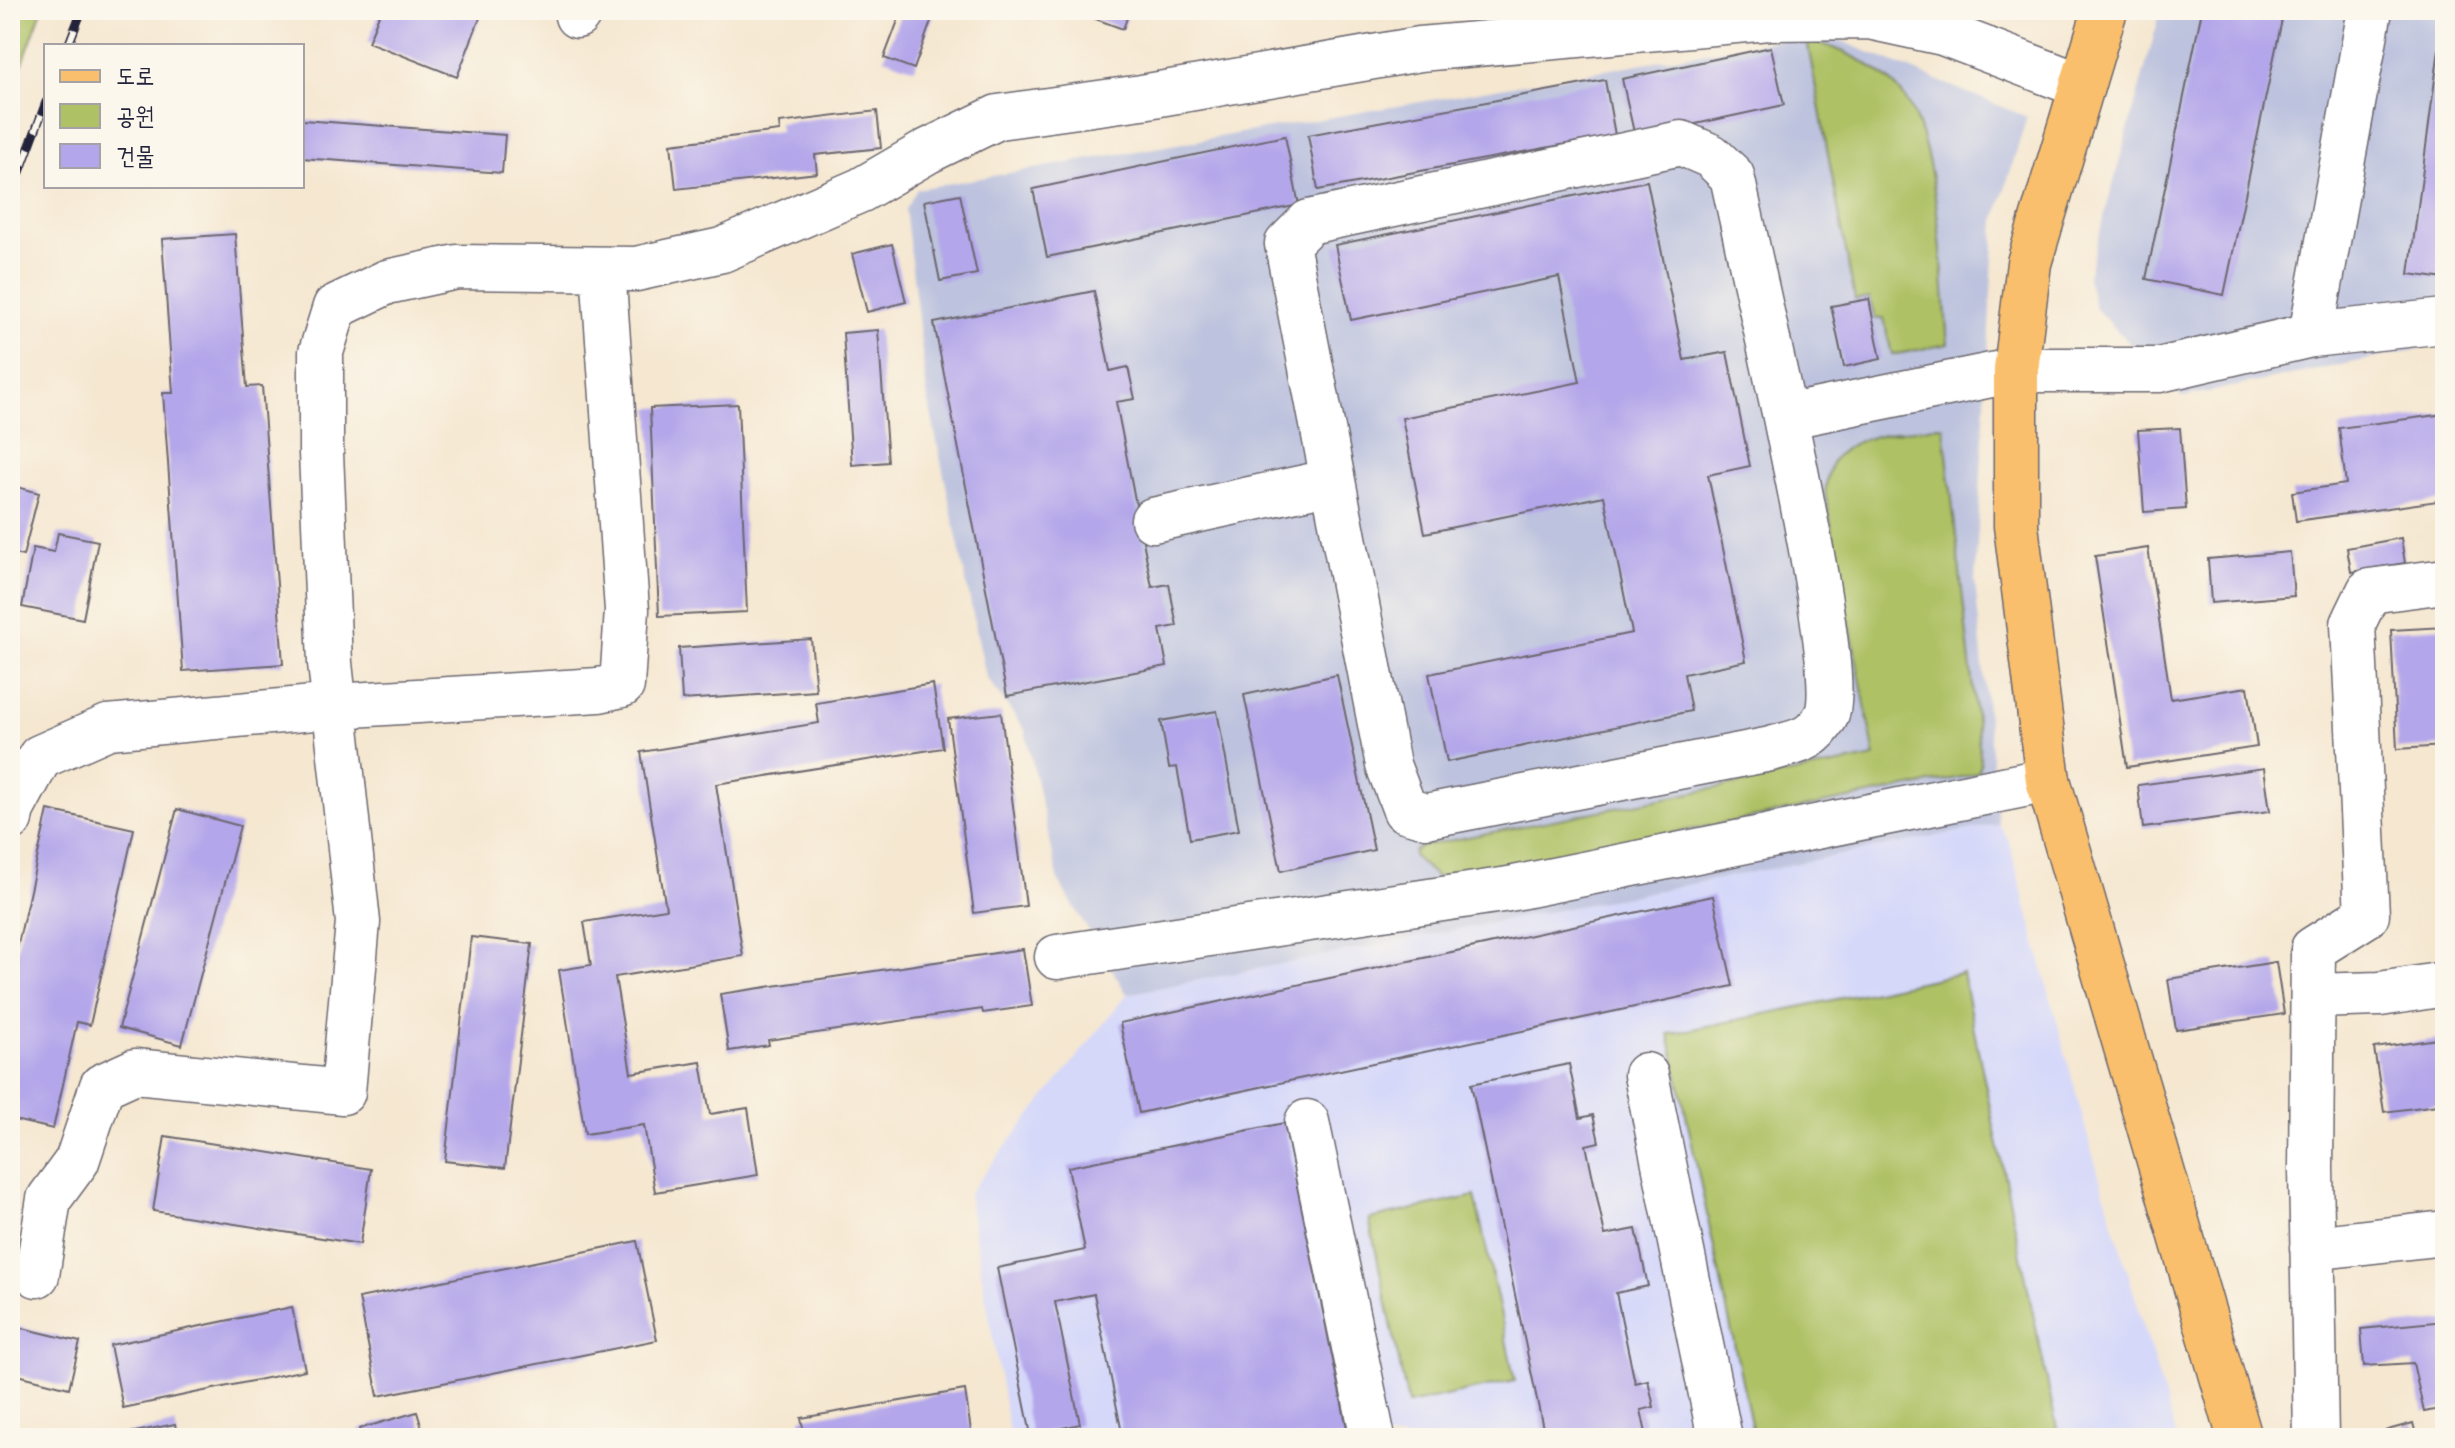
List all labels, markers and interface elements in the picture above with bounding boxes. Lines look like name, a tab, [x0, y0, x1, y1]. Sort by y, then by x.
legend	[44, 44, 304, 188]
text: 도로	[116, 58, 155, 97]
text: 공원	[116, 98, 155, 137]
text: 건물	[116, 138, 155, 177]

